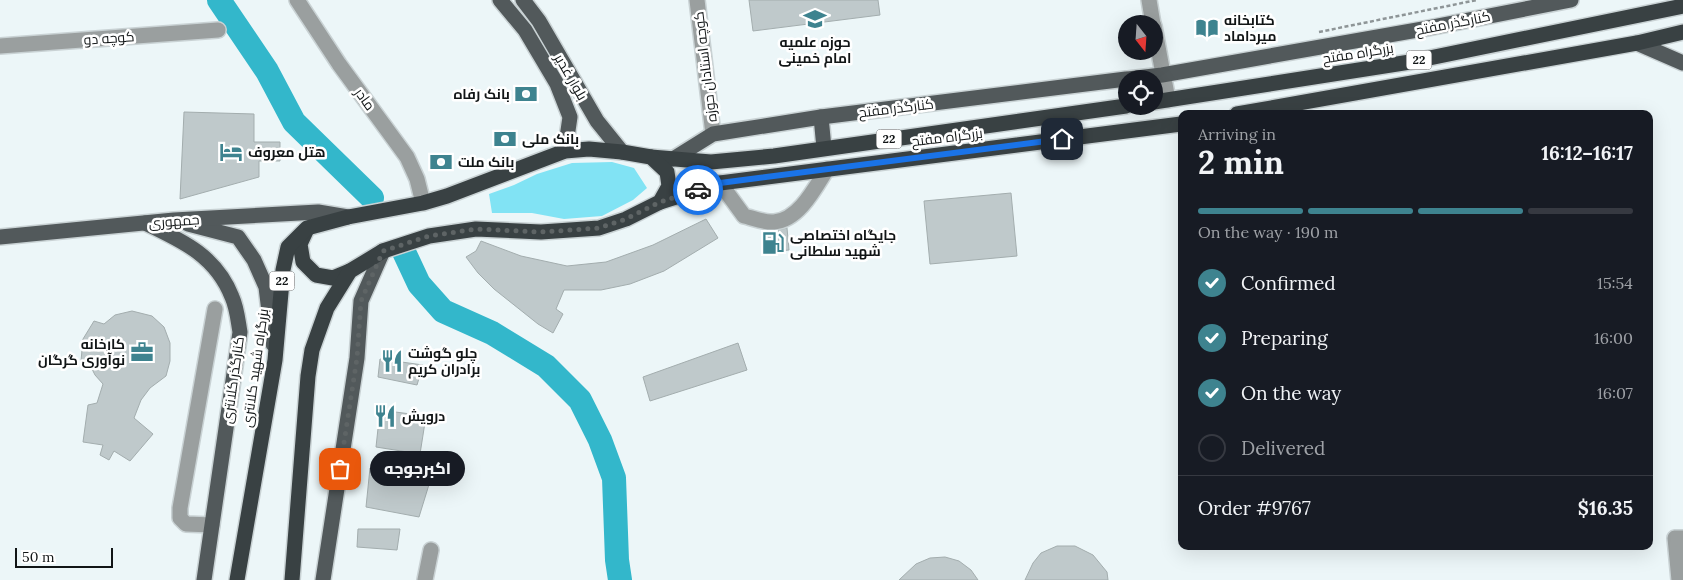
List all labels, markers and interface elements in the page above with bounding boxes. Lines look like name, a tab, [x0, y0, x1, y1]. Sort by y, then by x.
school or university icon: حوزه علمیه امام خمینی	[802, 6, 828, 32]
street label: کنارگذر مفتح	[1414, 7, 1492, 39]
street label: کوچه استادان حوزه	[689, 11, 722, 123]
place label: کتابخانه میرداماد	[1224, 11, 1276, 45]
north arrow	[1118, 15, 1162, 60]
map controls	[1118, 15, 1163, 115]
library icon: کتابخانه میرداماد	[1194, 15, 1220, 41]
street label: کوچه دو	[83, 27, 135, 50]
place label: حوزه علمیه امام خمینی	[779, 33, 851, 68]
street label: بزرگراه مفتح	[1321, 38, 1395, 68]
street label: بلوار غدیر	[550, 50, 592, 104]
road number: 22	[1406, 50, 1432, 70]
button: locate	[1118, 70, 1163, 115]
bank icon: بانک رفاه	[513, 81, 539, 107]
street label: مادر	[350, 83, 379, 114]
place label: بانک رفاه	[453, 85, 510, 103]
street label: کنارگذر مفتح	[857, 94, 935, 122]
pin	[1041, 118, 1083, 160]
street label: بزرگراه مفتح	[910, 124, 984, 150]
text: Arriving in	[1198, 124, 1276, 144]
icon: home	[1048, 125, 1076, 153]
bank icon: بانک ملی	[492, 126, 518, 152]
place label: بانک ملی	[522, 130, 579, 148]
road number: 22	[876, 130, 902, 148]
hotel icon: هتل معروف	[218, 139, 244, 165]
text: 16:12–16:17	[1541, 141, 1633, 165]
text: 2 min	[1198, 142, 1284, 183]
place label: هتل معروف	[248, 143, 326, 161]
bank icon: بانک ملت	[428, 149, 454, 175]
place label: بانک ملت	[458, 153, 514, 171]
courier	[673, 165, 723, 215]
icon: car	[684, 176, 712, 204]
street label: جمهوری	[148, 210, 200, 232]
text: On the way · 190 m	[1198, 222, 1338, 242]
place label: جایگاه اختصاصی شهید سلطانی	[790, 226, 896, 260]
fuel station icon: جایگاه اختصاصی شهید سلطانی	[760, 230, 786, 256]
icon: check	[1198, 269, 1226, 297]
text: Confirmed	[1241, 271, 1336, 295]
road number: 22	[270, 272, 294, 290]
text: 15:54	[1597, 273, 1633, 293]
street label: بزرگراه شهید کلانتری	[238, 307, 272, 429]
icon: check	[1198, 324, 1226, 352]
text: Preparing	[1241, 326, 1328, 350]
text: 16:00	[1594, 328, 1633, 348]
place label: کارخانه نوآوری گرگان	[38, 335, 125, 369]
street label: کنارگذر کلانتری	[218, 335, 248, 425]
office icon: کارخانه نوآوری گرگان	[129, 339, 155, 365]
place label: چلو گوشت برادران کریم	[408, 344, 480, 379]
restaurant icon: چلو گوشت برادران کریم	[379, 348, 405, 374]
icon: check	[1198, 379, 1226, 407]
text: On the way	[1241, 381, 1341, 405]
text: 16:07	[1597, 383, 1633, 403]
restaurant icon: درویش	[372, 403, 398, 429]
place label: درویش	[402, 407, 445, 425]
text: Delivered	[1241, 436, 1325, 460]
pin	[319, 448, 361, 490]
callout: اکبرجوجه	[370, 452, 465, 486]
icon: bag	[326, 455, 354, 483]
text: اکبرجوجه	[384, 458, 451, 478]
text: Order #9767	[1198, 496, 1311, 520]
text: $16.35	[1578, 496, 1633, 520]
scale bar	[15, 545, 112, 568]
text: 50 m	[22, 548, 55, 566]

